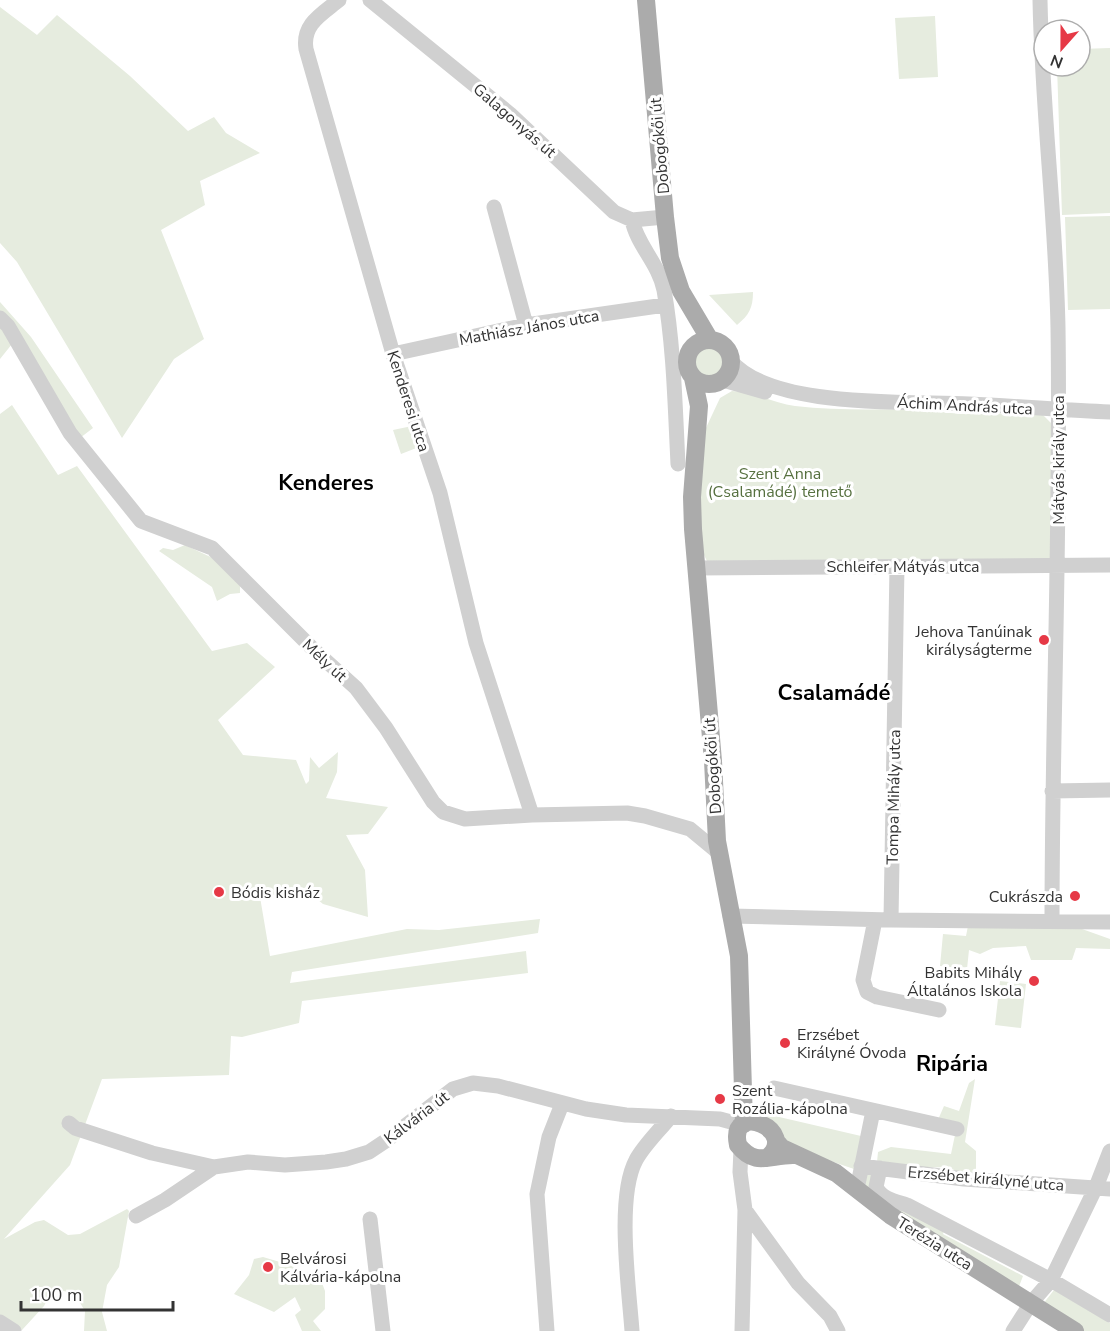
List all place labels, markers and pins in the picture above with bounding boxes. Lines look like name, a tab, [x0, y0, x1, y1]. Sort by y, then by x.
place label: Jehova Tanúinak királyságterme	[915, 621, 1033, 661]
marker: Jehova Tanúinak királyságterme	[1037, 633, 1051, 647]
place label: Bódis kisház	[231, 882, 320, 904]
marker: Bódis kisház	[212, 885, 226, 899]
place label: Cukrászda	[989, 886, 1063, 908]
marker: Cukrászda	[1068, 889, 1082, 903]
place label: Babits Mihály Általános Iskola	[907, 962, 1023, 1002]
marker: Babits Mihály Általános Iskola	[1027, 974, 1041, 988]
place label: Erzsébet Királyné Óvoda	[797, 1024, 906, 1064]
marker: Erzsébet Királyné Óvoda	[778, 1036, 792, 1050]
place label: Szent Rozália-kápolna	[732, 1080, 848, 1120]
marker: Szent Rozália-kápolna	[713, 1092, 727, 1106]
place label: Belvárosi Kálvária-kápolna	[280, 1248, 401, 1288]
marker: Belvárosi Kálvária-kápolna	[261, 1260, 275, 1274]

